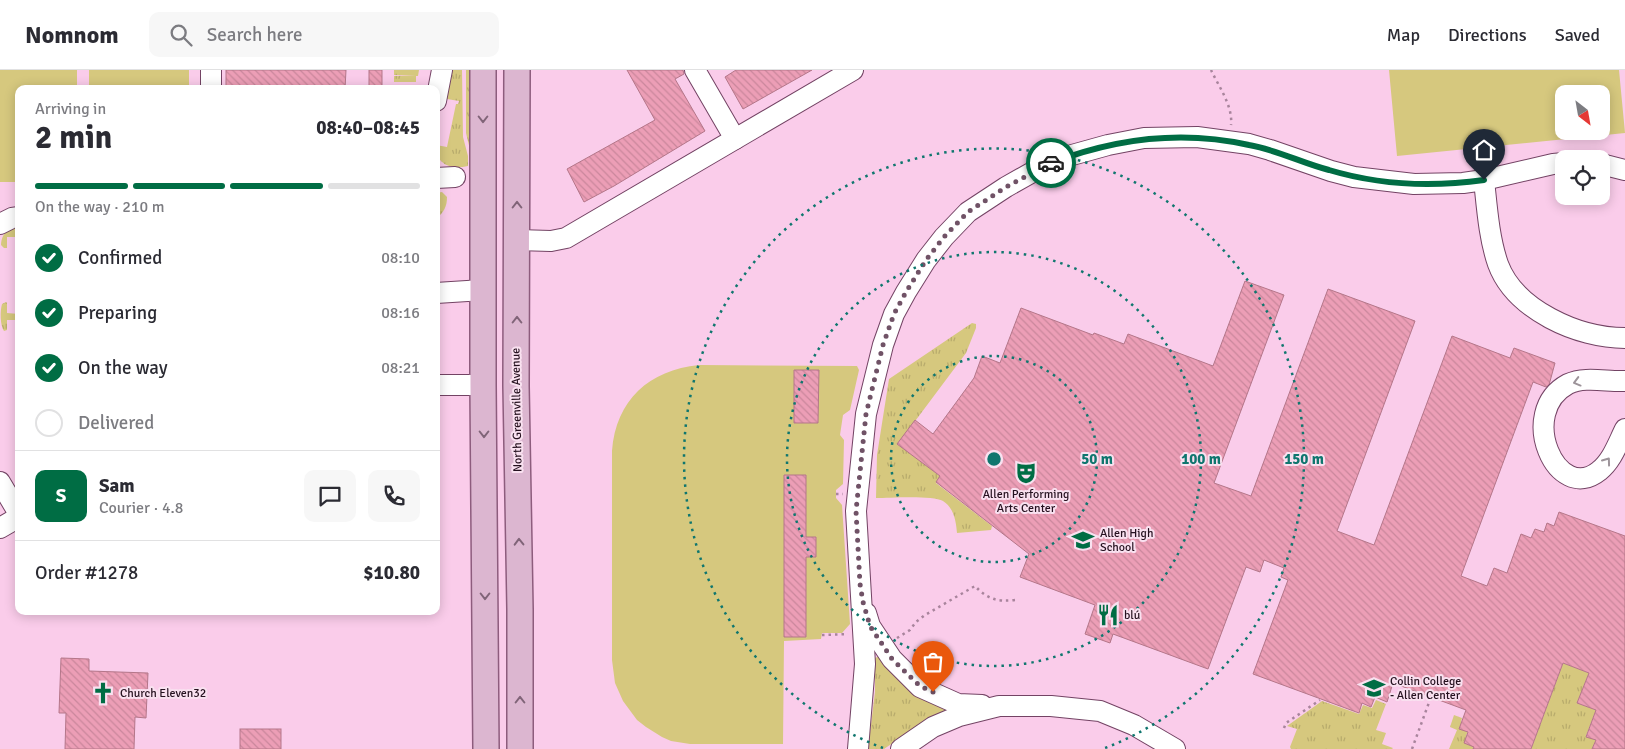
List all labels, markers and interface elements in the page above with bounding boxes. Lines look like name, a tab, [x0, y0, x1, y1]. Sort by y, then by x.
search box	[149, 12, 499, 57]
text: Nomnom	[25, 20, 119, 50]
icon: search	[167, 21, 195, 49]
text: Search here	[207, 23, 303, 47]
text: Map	[1387, 24, 1420, 46]
text: Directions	[1448, 24, 1527, 46]
text: Saved	[1555, 24, 1600, 46]
north arrow	[1555, 85, 1610, 140]
map controls	[1555, 85, 1610, 205]
text: Arriving in	[35, 99, 106, 119]
one-way arrow	[478, 115, 488, 123]
text: 08:40–08:45	[316, 116, 420, 140]
text: 2 min	[35, 118, 112, 157]
pin	[1463, 129, 1505, 180]
icon: home	[1470, 136, 1498, 164]
courier	[1026, 138, 1076, 188]
icon: car	[1037, 149, 1065, 177]
button: locate	[1555, 150, 1610, 205]
text: On the way · 210 m	[35, 197, 165, 217]
one-way arrow	[512, 201, 522, 208]
icon: check	[35, 244, 63, 272]
text: Confirmed	[78, 246, 162, 270]
text: 08:10	[381, 248, 420, 268]
icon: check	[35, 299, 63, 327]
text: Preparing	[78, 301, 157, 325]
text: 08:16	[381, 303, 420, 323]
one-way arrow	[512, 315, 522, 323]
street label: North Greenville Avenue	[508, 348, 526, 472]
icon: check	[35, 354, 63, 382]
text: On the way	[78, 356, 168, 380]
text: 08:21	[381, 358, 420, 378]
one-way arrow	[1573, 377, 1581, 387]
text: Delivered	[78, 411, 154, 435]
one-way arrow	[479, 430, 489, 438]
centre of rings	[985, 450, 1003, 468]
text: 50 m	[1081, 450, 1113, 468]
text: 100 m	[1181, 450, 1221, 468]
text: 150 m	[1284, 450, 1324, 468]
one-way arrow	[1601, 457, 1610, 467]
theatre icon: Allen Performing Arts Center	[1013, 460, 1039, 486]
button: chat	[304, 470, 356, 522]
button: phone	[368, 470, 420, 522]
text: Sam	[99, 474, 135, 498]
text: S	[56, 484, 66, 508]
place label: Allen Performing Arts Center	[983, 487, 1069, 516]
text: Courier · 4.8	[99, 498, 183, 518]
place label: Allen High School	[1100, 526, 1153, 555]
school or university icon: Allen High School	[1070, 527, 1096, 553]
one-way arrow	[514, 538, 524, 546]
text: Order #1278	[35, 561, 138, 585]
text: $10.80	[363, 561, 420, 585]
one-way arrow	[480, 593, 490, 601]
restaurant icon: blú	[1095, 602, 1121, 628]
place label: blú	[1124, 608, 1140, 623]
pin	[912, 641, 954, 692]
icon: bag	[919, 648, 947, 676]
place label: Collin College - Allen Center	[1390, 674, 1461, 703]
school or university icon: Collin College - Allen Center	[1361, 675, 1387, 701]
church icon: Church Eleven32	[90, 680, 116, 706]
place label: Church Eleven32	[120, 686, 206, 701]
one-way arrow	[515, 696, 525, 704]

